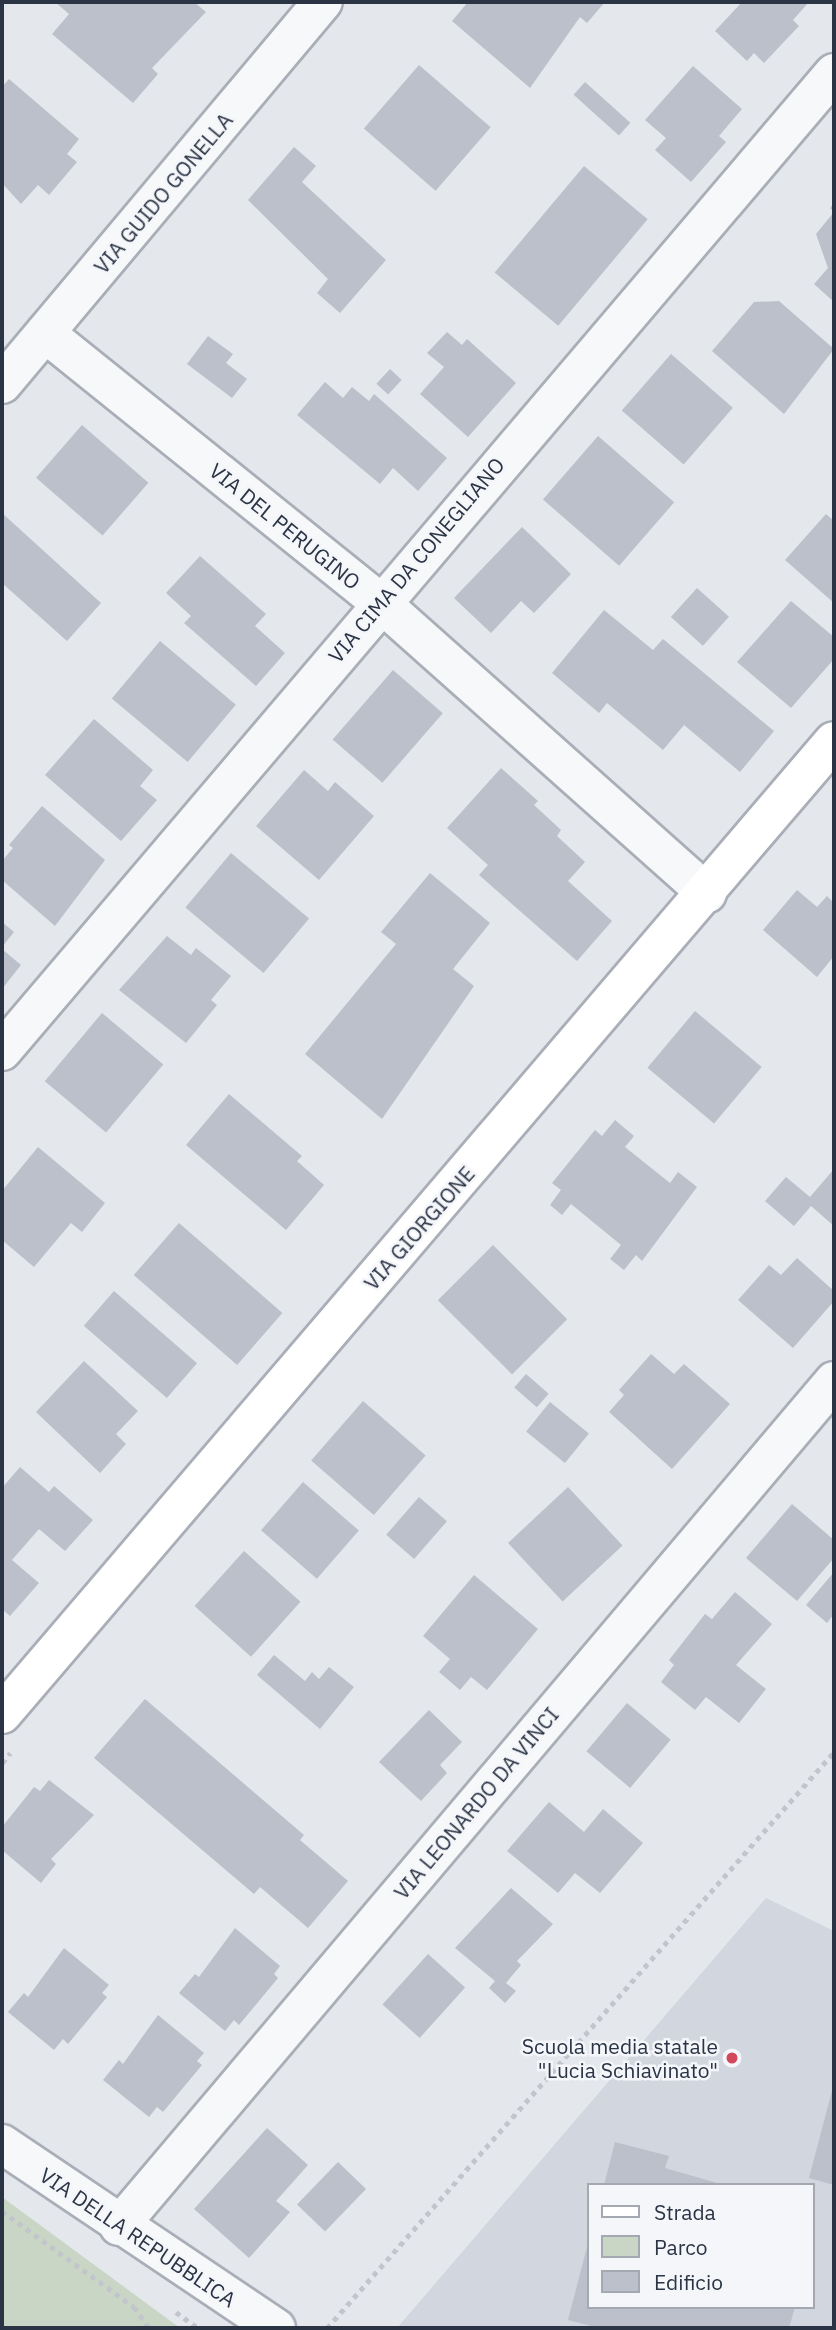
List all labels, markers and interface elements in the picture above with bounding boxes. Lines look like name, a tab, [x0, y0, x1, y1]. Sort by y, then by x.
street label: VIA GUIDO GONELLA	[88, 107, 238, 279]
street label: VIA CIMA DA CONEGLIANO	[323, 452, 509, 668]
street label: VIA DEL PERUGINO	[205, 458, 365, 594]
street label: VIA GIORGIONE	[358, 1161, 480, 1295]
street label: VIA LEONARDO DA VINCI	[388, 1702, 564, 1904]
place label: Scuola media statale "Lucia Schiavinato"	[522, 2033, 718, 2083]
marker: Scuola media statale "Lucia Schiavinato"	[724, 2050, 740, 2066]
street label: VIA DELLA REPUBBLICA	[35, 2162, 241, 2312]
legend	[588, 2183, 815, 2309]
text: Strada	[654, 2198, 716, 2226]
text: Parco	[654, 2233, 708, 2261]
text: Edificio	[654, 2268, 723, 2296]

